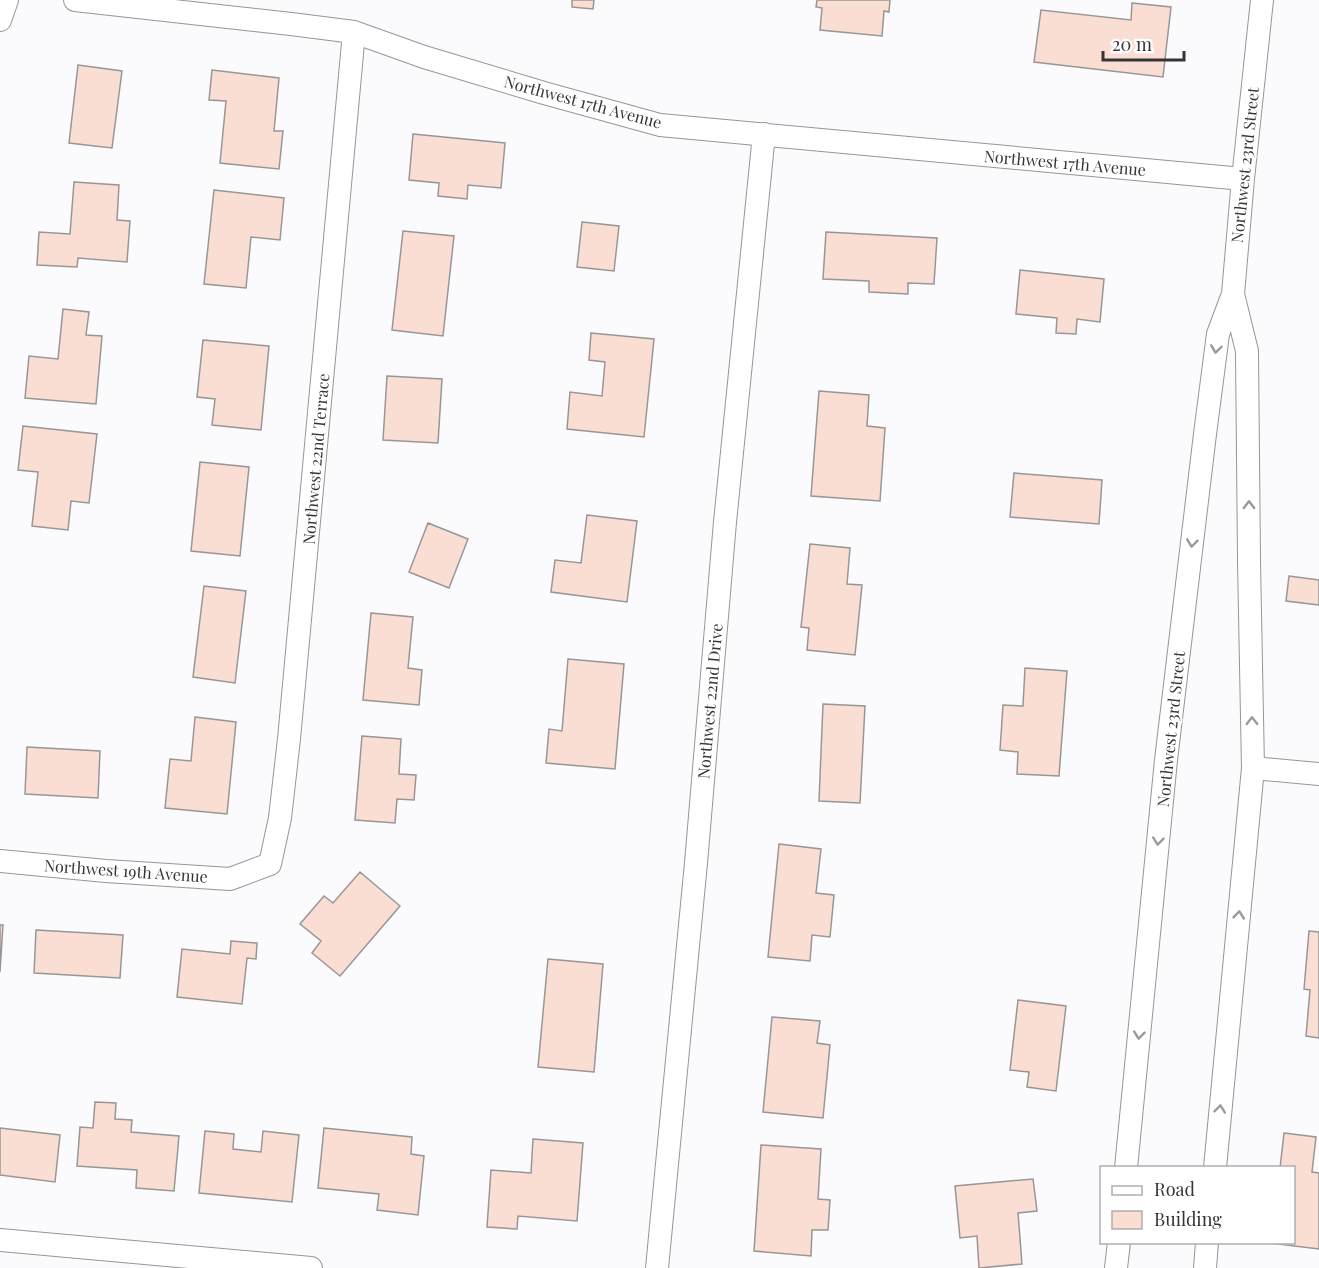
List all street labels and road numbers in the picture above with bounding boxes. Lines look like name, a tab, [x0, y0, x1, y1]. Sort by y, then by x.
street label: Northwest 17th Avenue	[502, 70, 664, 133]
street label: Northwest 23rd Street	[1226, 86, 1263, 244]
street label: Northwest 17th Avenue	[983, 145, 1147, 180]
street label: Northwest 22nd Terrace	[298, 372, 333, 545]
street label: Northwest 22nd Drive	[692, 622, 727, 780]
street label: Northwest 23rd Street	[1152, 650, 1189, 808]
street label: Northwest 19th Avenue	[43, 854, 209, 887]

